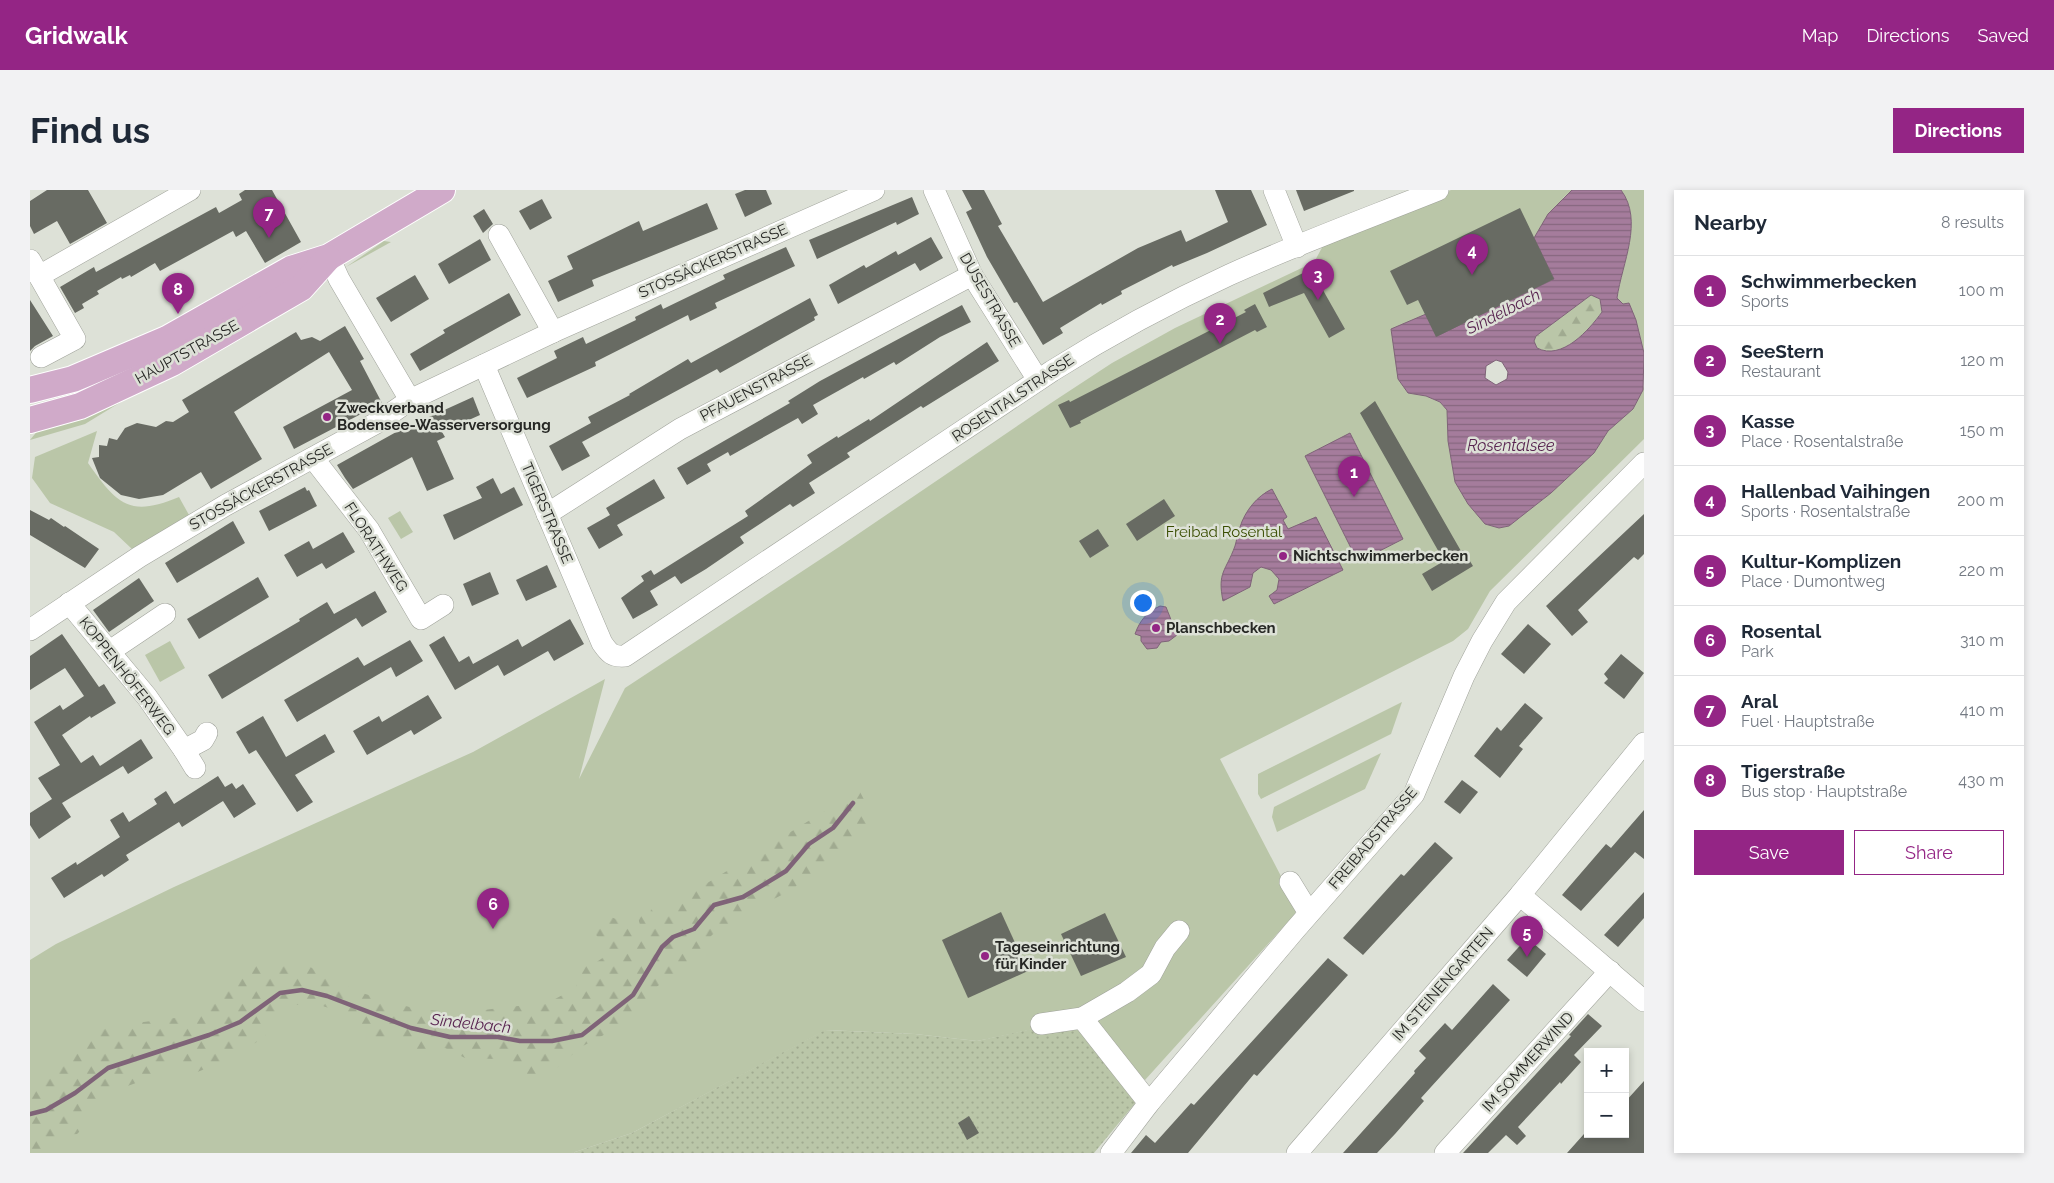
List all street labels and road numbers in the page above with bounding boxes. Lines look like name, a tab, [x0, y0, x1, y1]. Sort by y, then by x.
street label: STOSSÄCKERSTRASSE	[635, 219, 790, 302]
street label: DUSESTRASSE	[956, 250, 1024, 350]
street label: HAUPTSTRASSE	[132, 316, 242, 388]
street label: ROSENTALSTRASSE	[949, 350, 1077, 446]
street label: PFAUENSTRASSE	[697, 351, 815, 425]
street label: STOSSÄCKERSTRASSE	[186, 439, 336, 534]
street label: TIGERSTRASSE	[518, 460, 576, 566]
street label: FLORATHWEG	[340, 499, 412, 595]
street label: KOPPENHÖFERWEG	[75, 613, 179, 739]
street label: FREIBADSTRASSE	[1325, 783, 1421, 893]
street label: IM STEINENGARTEN	[1389, 924, 1497, 1044]
street label: IM SOMMERWIND	[1479, 1008, 1578, 1115]

